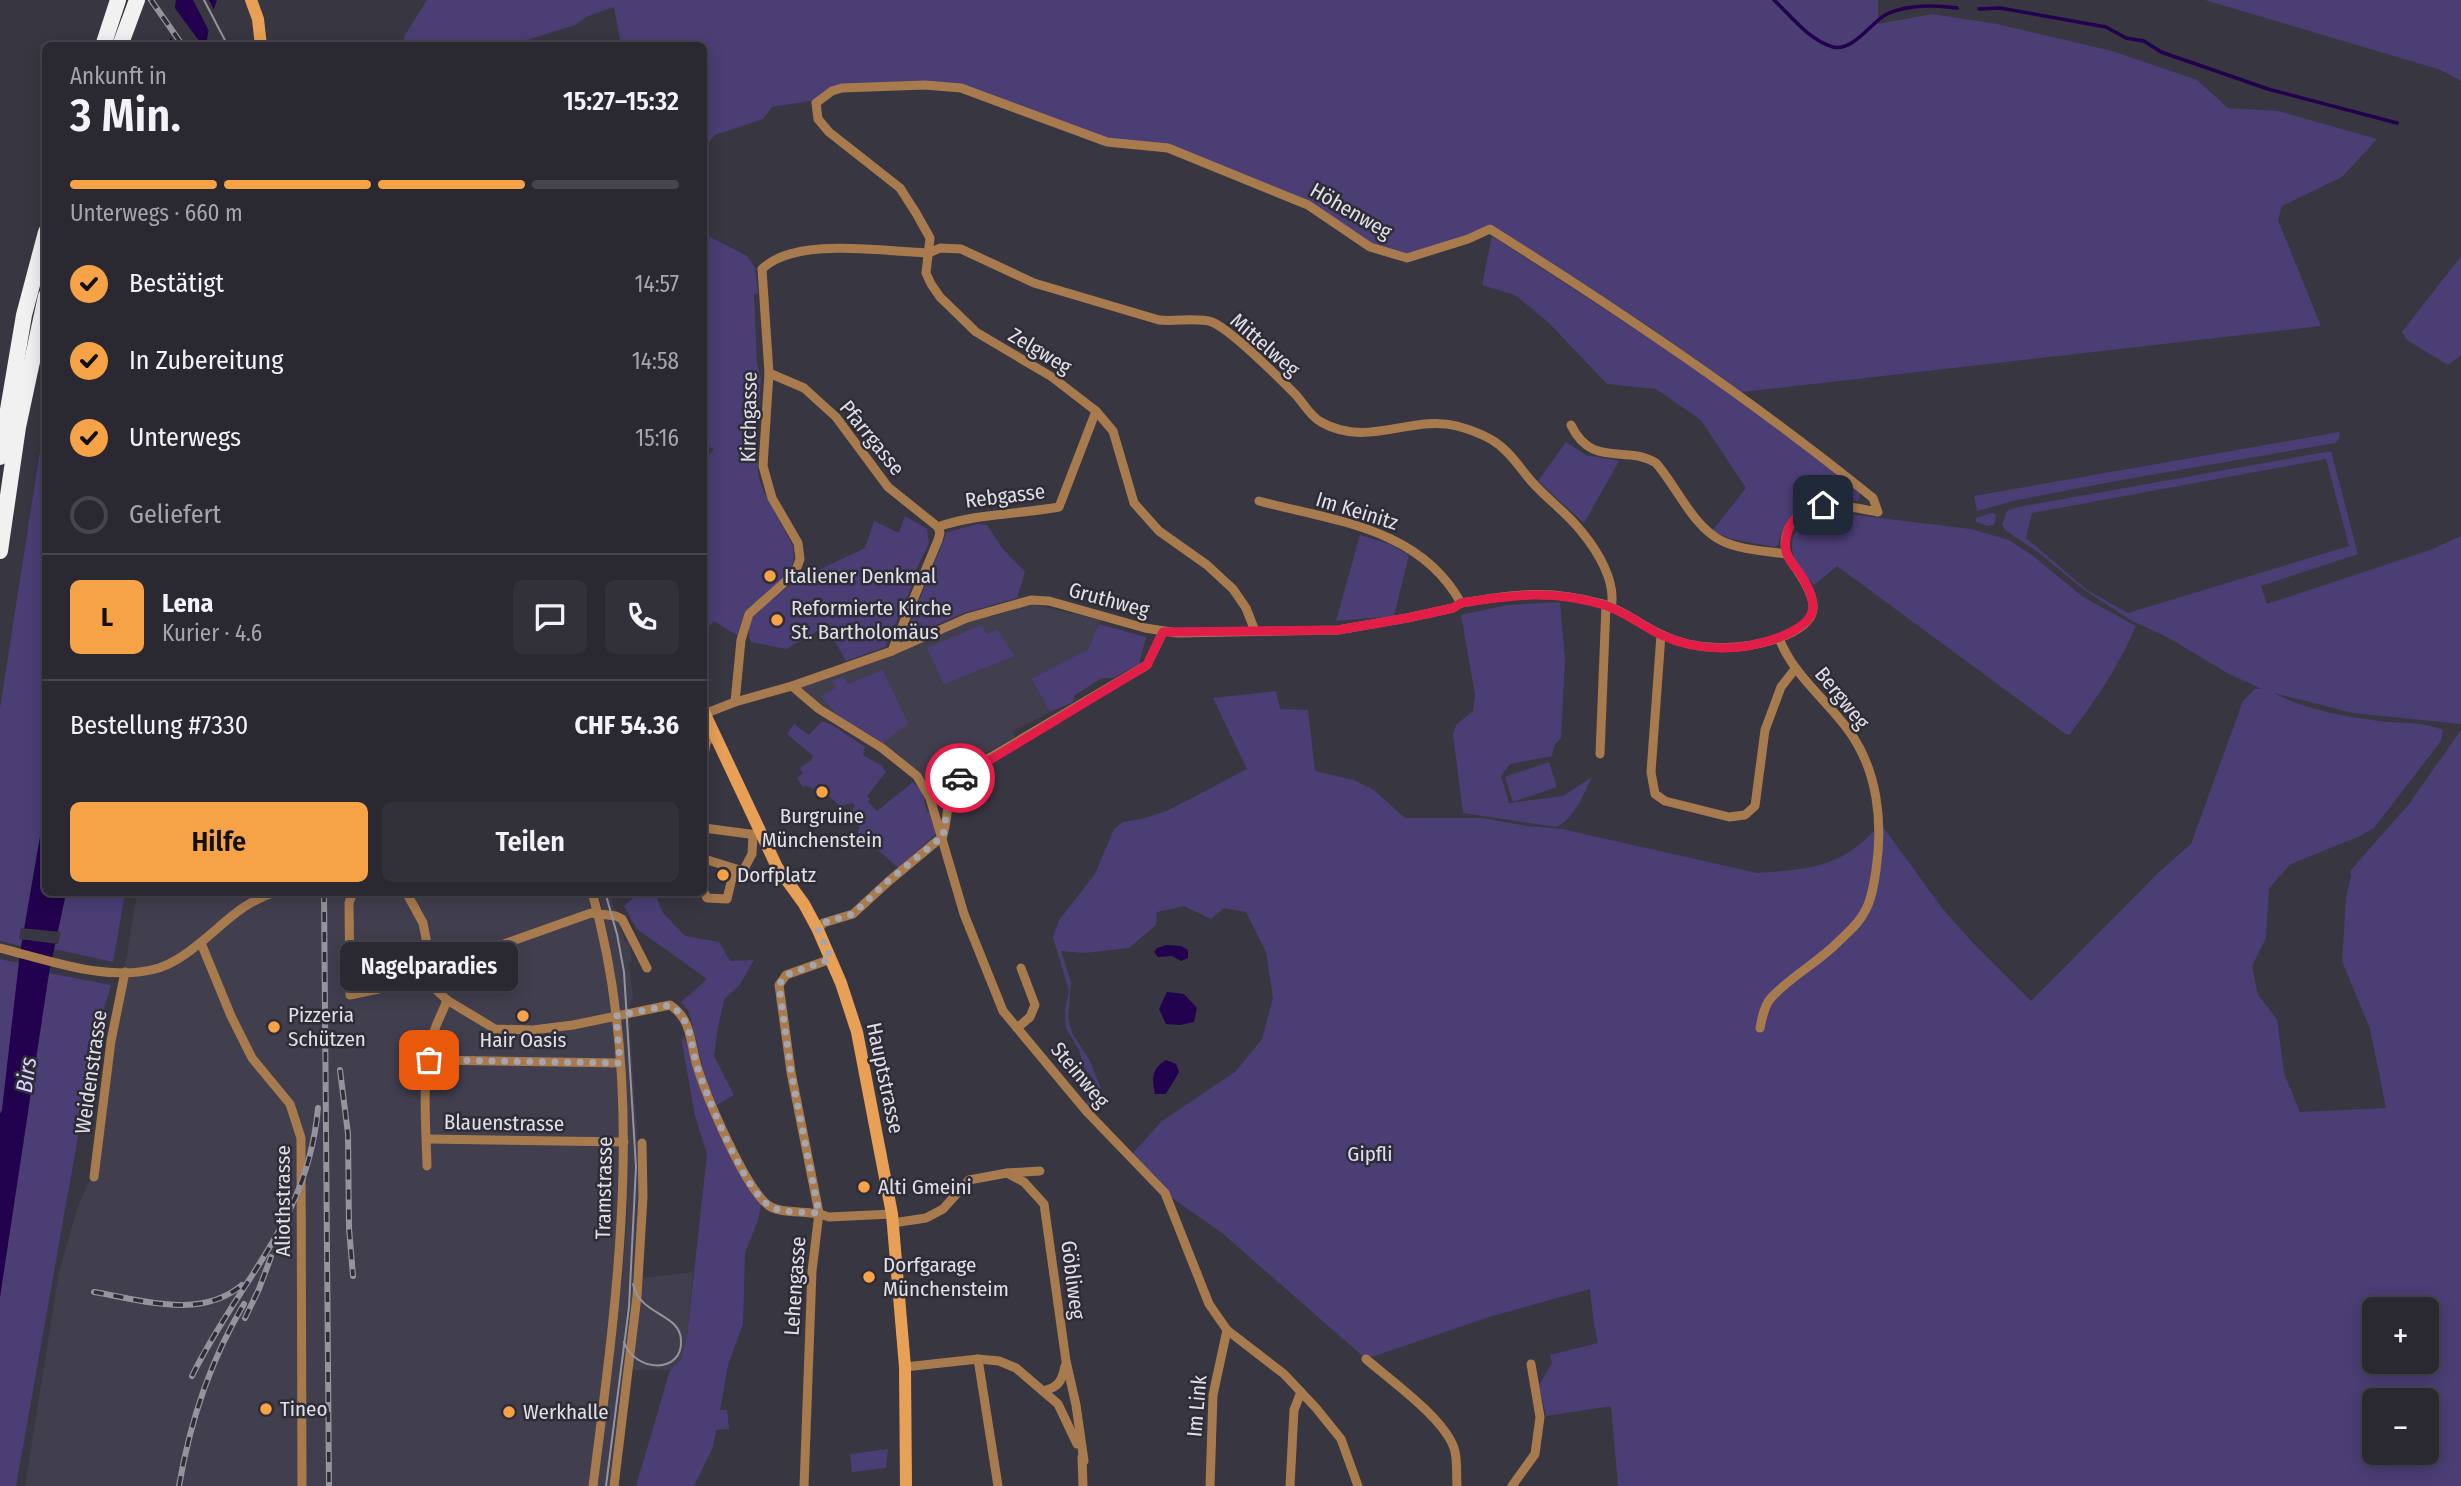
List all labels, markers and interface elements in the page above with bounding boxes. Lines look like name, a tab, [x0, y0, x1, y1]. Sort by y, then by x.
text: Ankunft in	[70, 62, 167, 90]
text: 15:27–15:32	[563, 86, 679, 117]
text: 3 Min.	[70, 88, 181, 143]
street label: Höhenweg	[1305, 177, 1397, 245]
text: Unterwegs · 660 m	[70, 199, 243, 227]
icon: check	[70, 265, 108, 303]
text: Bestätigt	[129, 268, 224, 299]
text: 14:57	[635, 270, 679, 298]
street label: Mittelweg	[1225, 308, 1305, 382]
street label: Zelgweg	[1004, 322, 1076, 380]
icon: check	[70, 342, 108, 380]
text: In Zubereitung	[129, 345, 283, 376]
text: 14:58	[632, 347, 679, 375]
street label: Kirchgasse	[735, 371, 763, 463]
street label: Pfarrgasse	[834, 395, 910, 481]
icon: check	[70, 419, 108, 457]
text: Unterwegs	[129, 422, 241, 453]
text: 15:16	[635, 424, 679, 452]
pin	[1793, 475, 1853, 535]
street label: Rebgasse	[964, 478, 1046, 514]
street label: Im Keinitz	[1313, 486, 1401, 536]
icon: home	[1804, 486, 1842, 524]
text: Geliefert	[129, 499, 221, 530]
place label: Italiener Denkmal	[784, 563, 937, 589]
marker: Italiener Denkmal	[762, 568, 778, 584]
street label: Gruthweg	[1066, 577, 1152, 623]
button: chat	[513, 580, 587, 654]
button: phone	[605, 580, 679, 654]
text: Lena	[162, 588, 213, 619]
place label: Reformierte Kirche St. Bartholomäus	[791, 595, 952, 645]
text: L	[101, 602, 113, 633]
marker: Reformierte Kirche St. Bartholomäus	[769, 612, 785, 628]
text: Kurier · 4.6	[162, 619, 262, 647]
street label: Bergweg	[1809, 662, 1875, 735]
text: Bestellung #7330	[70, 710, 248, 741]
text: CHF 54.36	[574, 710, 679, 741]
courier	[925, 743, 995, 813]
icon: car	[941, 759, 979, 797]
marker: Burgruine Münchenstein	[814, 784, 830, 800]
button: Hilfe	[70, 802, 368, 882]
button: Teilen	[382, 802, 679, 882]
place label: Burgruine Münchenstein	[762, 803, 882, 853]
place label: Dorfplatz	[737, 862, 816, 888]
marker: Dorfplatz	[715, 867, 731, 883]
callout: Nagelparadies	[340, 941, 518, 990]
text: Nagelparadies	[361, 952, 497, 980]
place label: Pizzeria Schützen	[288, 1002, 366, 1052]
street label: Weidenstrasse	[69, 1008, 113, 1136]
marker: Hair Oasis	[515, 1008, 531, 1024]
marker: Pizzeria Schützen	[266, 1019, 282, 1035]
street label: Hauptstrasse	[861, 1020, 909, 1136]
place label: Hair Oasis	[480, 1027, 566, 1053]
pin	[399, 1030, 459, 1090]
street label: Steinweg	[1045, 1037, 1115, 1113]
icon: bag	[410, 1041, 448, 1079]
water label: Birs	[10, 1055, 42, 1095]
street label: Blauenstrasse	[444, 1109, 564, 1137]
street label: Tramstrasse	[590, 1136, 618, 1240]
park label: Gipfli	[1347, 1141, 1393, 1167]
street label: Aliothstrasse	[270, 1145, 296, 1257]
place label: Alti Gmeini	[878, 1174, 972, 1200]
marker: Alti Gmeini	[856, 1179, 872, 1195]
street label: Lehengasse	[779, 1235, 811, 1337]
street label: Göbliweg	[1055, 1239, 1091, 1321]
place label: Dorfgarage Münchensteim	[883, 1252, 1009, 1302]
marker: Dorfgarage Münchensteim	[861, 1269, 877, 1285]
map controls	[2362, 1297, 2439, 1465]
button: +	[2362, 1297, 2439, 1374]
street label: Im Link	[1181, 1374, 1213, 1438]
button: −	[2362, 1388, 2439, 1465]
place label: Tineo	[280, 1396, 328, 1422]
place label: Werkhalle	[523, 1399, 609, 1425]
marker: Tineo	[258, 1401, 274, 1417]
marker: Werkhalle	[501, 1404, 517, 1420]

